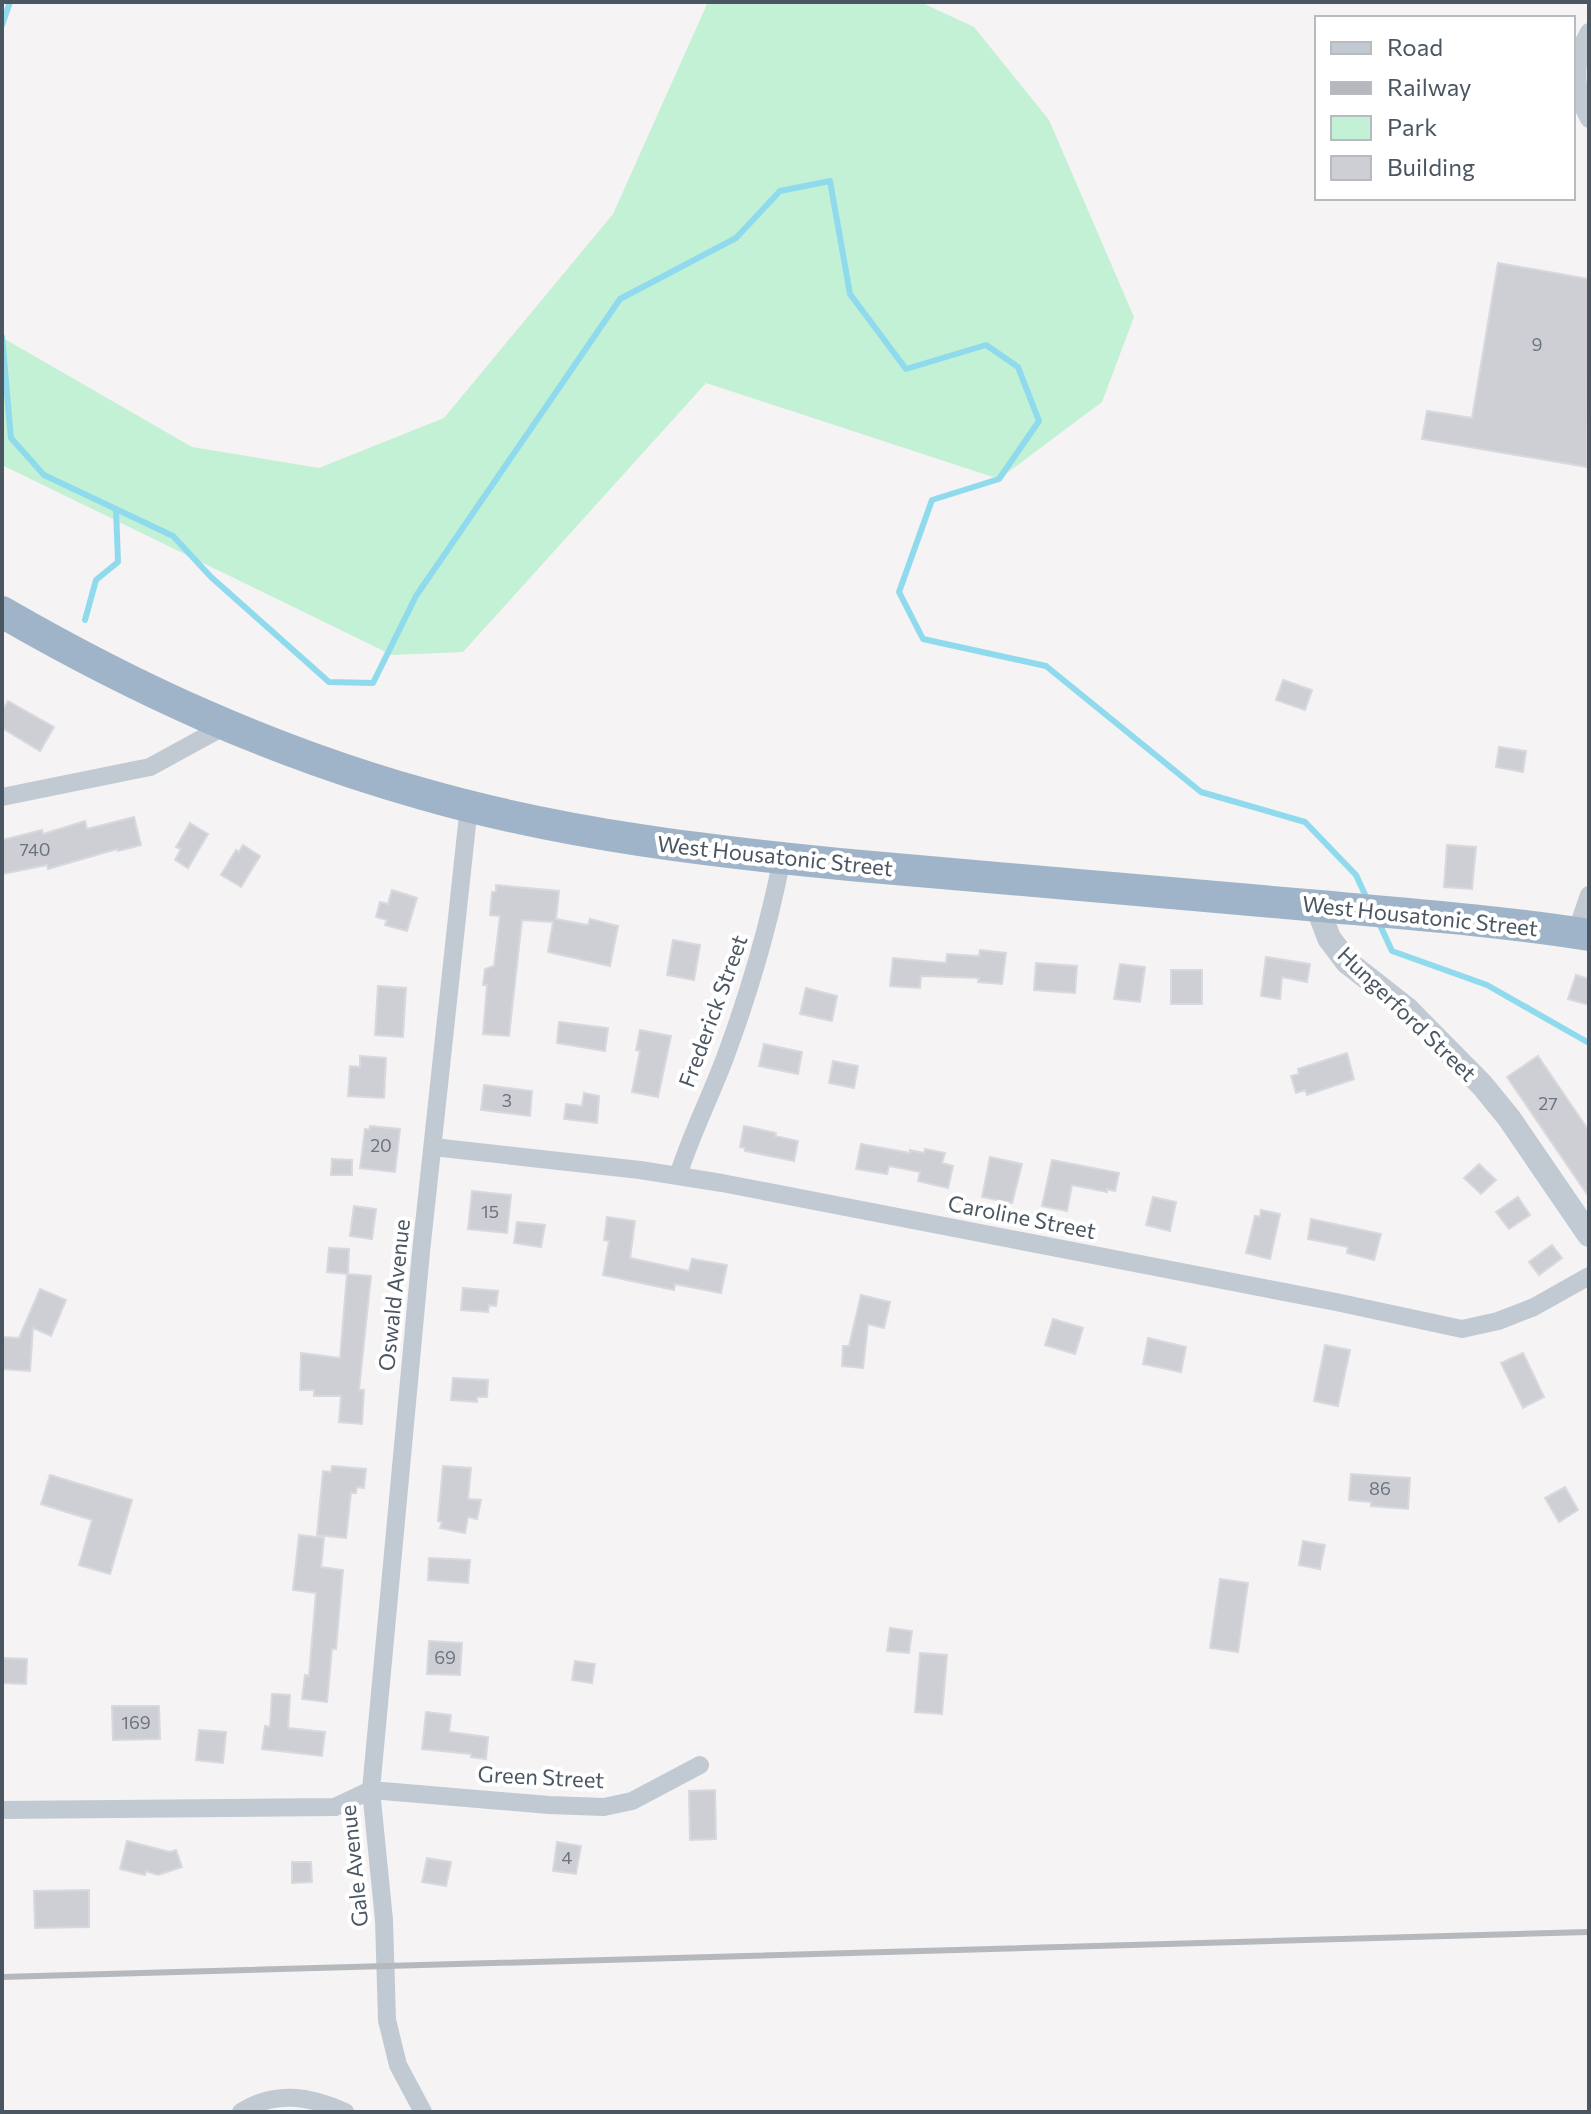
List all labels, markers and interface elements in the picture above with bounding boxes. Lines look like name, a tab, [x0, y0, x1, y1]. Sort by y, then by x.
legend	[1315, 16, 1575, 200]
text: Road	[1387, 32, 1443, 61]
text: Railway	[1387, 72, 1472, 101]
text: Park	[1387, 112, 1437, 141]
text: Building	[1387, 152, 1475, 181]
house number: 9	[1532, 333, 1542, 355]
street label: West Housatonic Street	[656, 830, 894, 881]
house number: 740	[20, 838, 50, 860]
street label: West Housatonic Street	[1301, 890, 1539, 941]
street label: Frederick Street	[672, 931, 753, 1091]
street label: Hungerford Street	[1332, 941, 1482, 1087]
house number: 3	[502, 1089, 512, 1111]
house number: 27	[1538, 1092, 1558, 1114]
house number: 20	[370, 1134, 392, 1156]
street label: Caroline Street	[946, 1189, 1098, 1244]
house number: 15	[481, 1200, 499, 1222]
street label: Oswald Avenue	[372, 1218, 415, 1372]
house number: 86	[1369, 1477, 1391, 1499]
house number: 69	[434, 1646, 456, 1668]
house number: 169	[121, 1711, 151, 1733]
street label: Green Street	[477, 1760, 605, 1793]
street label: Gale Avenue	[334, 1804, 373, 1928]
house number: 4	[562, 1846, 573, 1868]

